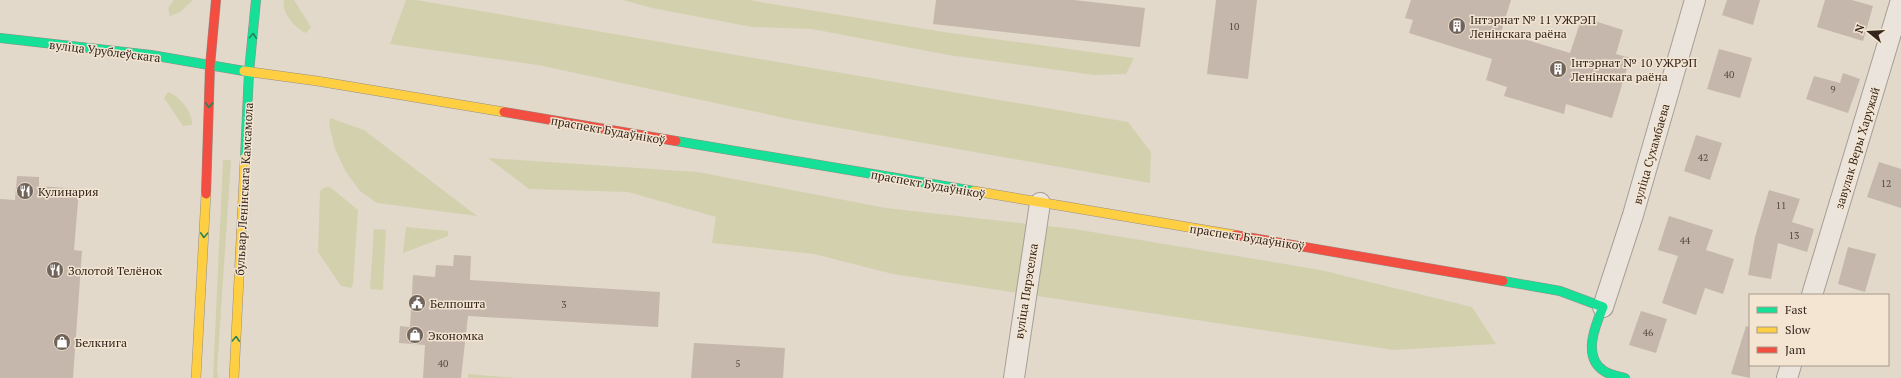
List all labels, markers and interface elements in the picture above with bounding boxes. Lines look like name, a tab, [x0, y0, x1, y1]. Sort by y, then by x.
place label: Інтэрнат № 11 УЖРЭП Ленінскага раёна	[1469, 12, 1597, 41]
north arrow	[1849, 12, 1889, 52]
building icon: Інтэрнат № 11 УЖРЭП Ленінскага раёна	[1447, 16, 1467, 36]
house number: 10	[1229, 20, 1239, 33]
text: N	[1852, 22, 1868, 35]
one-way arrow	[248, 33, 257, 39]
street label: вуліца Урублеўскага	[49, 37, 161, 65]
place label: Інтэрнат № 10 УЖРЭП Ленінскага раёна	[1570, 55, 1698, 84]
building icon: Інтэрнат № 10 УЖРЭП Ленінскага раёна	[1548, 59, 1568, 79]
house number: 40	[1724, 68, 1734, 81]
house number: 9	[1830, 83, 1836, 96]
street label: завулак Веры Харужай	[1831, 85, 1883, 211]
one-way arrow	[205, 102, 213, 108]
street label: бульвар Ленінскага Камсамола	[232, 102, 256, 276]
street label: вуліца Сухамбаева	[1629, 102, 1673, 206]
street label: праспект Будаўнікоў	[550, 113, 667, 148]
house number: 42	[1698, 151, 1708, 164]
street label: праспект Будаўнікоў	[870, 167, 987, 202]
house number: 12	[1881, 177, 1891, 190]
restaurant icon: Кулинария	[15, 181, 35, 201]
place label: Кулинария	[38, 184, 99, 199]
house number: 11	[1776, 199, 1786, 212]
street label: праспект Будаўнікоў	[1189, 221, 1306, 254]
house number: 13	[1789, 229, 1799, 242]
one-way arrow	[199, 232, 208, 238]
house number: 44	[1680, 234, 1691, 247]
street label: вуліца Пярэселка	[1011, 242, 1041, 340]
restaurant icon: Золотой Телёнок	[45, 260, 65, 280]
place label: Золотой Телёнок	[68, 263, 163, 278]
public building icon: Белпошта	[407, 293, 427, 313]
legend	[1749, 294, 1889, 366]
place label: Белпошта	[430, 296, 486, 311]
house number: 3	[561, 298, 567, 311]
text: Fast	[1785, 302, 1808, 317]
text: Slow	[1785, 322, 1811, 337]
shop icon: Экономка	[405, 325, 425, 345]
house number: 46	[1643, 326, 1654, 339]
place label: Экономка	[428, 328, 484, 343]
shop icon: Белкнига	[52, 332, 72, 352]
place label: Белкнига	[75, 335, 127, 350]
one-way arrow	[232, 336, 240, 342]
text: Jam	[1785, 342, 1806, 357]
house number: 40	[438, 357, 448, 370]
house number: 5	[735, 357, 741, 370]

